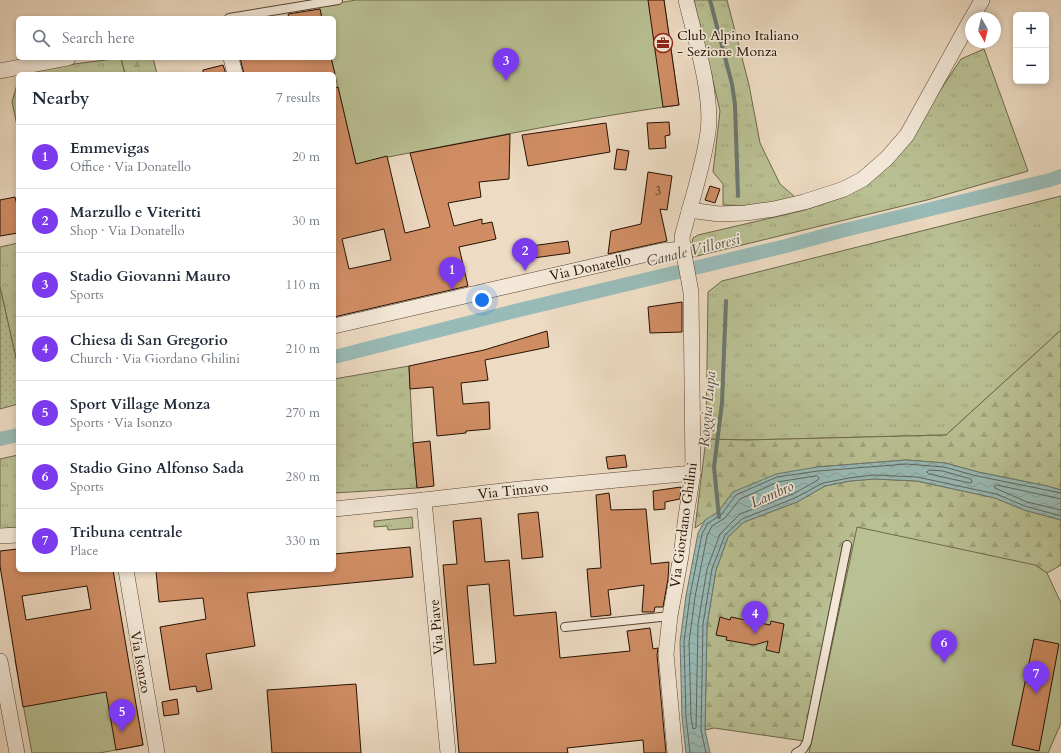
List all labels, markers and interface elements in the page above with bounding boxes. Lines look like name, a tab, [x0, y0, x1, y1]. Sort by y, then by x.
north arrow	[965, 12, 1001, 48]
map controls	[1013, 12, 1049, 84]
button: +	[1013, 12, 1049, 48]
search box	[16, 16, 336, 60]
place label: Club Alpino Italiano - Sezione Monza	[677, 26, 799, 61]
icon: search	[30, 27, 52, 49]
text: Search here	[62, 28, 135, 48]
office icon: Club Alpino Italiano - Sezione Monza	[652, 32, 674, 54]
pin: 3	[493, 48, 519, 81]
button: −	[1013, 48, 1049, 84]
text: Nearby	[32, 87, 89, 110]
text: 7 results	[276, 89, 320, 107]
text: Emmevigas	[70, 138, 149, 158]
text: 1	[42, 148, 48, 166]
text: 20 m	[292, 148, 320, 166]
text: Office · Via Donatello	[70, 158, 191, 176]
house number: 3	[655, 183, 661, 199]
text: Marzullo e Viteritti	[70, 202, 201, 222]
text: 2	[42, 212, 48, 230]
text: 30 m	[292, 212, 320, 230]
text: Shop · Via Donatello	[70, 222, 184, 240]
water label: Canale Villoresi	[644, 228, 743, 271]
pin: 2	[512, 238, 538, 271]
street label: Via Donatello	[548, 250, 633, 285]
pin: 1	[439, 257, 465, 290]
text: Stadio Giovanni Mauro	[70, 266, 231, 286]
text: 3	[42, 276, 48, 294]
text: 110 m	[286, 276, 320, 294]
text: Sports	[70, 286, 104, 304]
your location	[472, 290, 492, 310]
text: Chiesa di San Gregorio	[70, 330, 228, 350]
text: 4	[42, 340, 48, 358]
text: 210 m	[286, 340, 320, 358]
text: Church · Via Giordano Ghilini	[70, 350, 240, 368]
water label: Roggia Lupa	[694, 370, 720, 448]
text: Sport Village Monza	[70, 394, 210, 414]
text: 5	[42, 404, 48, 422]
text: 270 m	[286, 404, 320, 422]
text: Sports · Via Isonzo	[70, 414, 172, 432]
text: Stadio Gino Alfonso Sada	[70, 458, 244, 478]
street label: Via Giordano Ghilini	[665, 461, 702, 589]
text: 6	[42, 468, 48, 486]
text: 280 m	[286, 468, 320, 486]
water label: Lambro	[747, 476, 797, 512]
street label: Via Timavo	[477, 477, 550, 504]
text: Sports	[70, 478, 104, 496]
text: Tribuna centrale	[70, 522, 183, 542]
text: 7	[42, 532, 48, 550]
text: 330 m	[286, 532, 320, 550]
text: Place	[70, 542, 98, 560]
street label: Via Piave	[425, 598, 448, 656]
pin: 4	[742, 601, 768, 634]
street label: Via Isonzo	[126, 629, 155, 695]
pin: 6	[931, 630, 957, 663]
pin: 7	[1023, 661, 1049, 694]
pin: 5	[109, 699, 135, 732]

